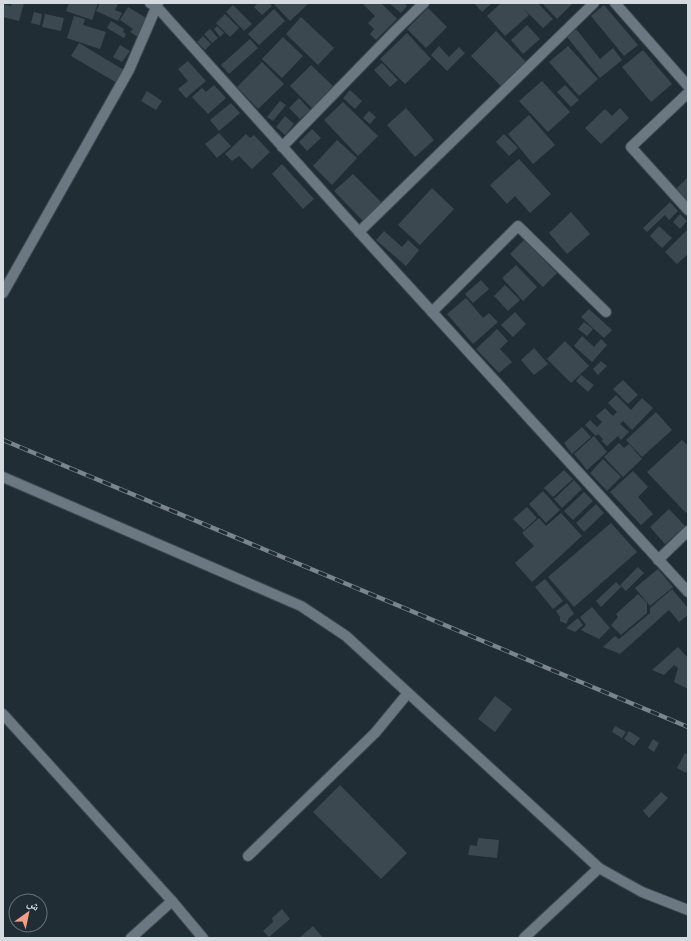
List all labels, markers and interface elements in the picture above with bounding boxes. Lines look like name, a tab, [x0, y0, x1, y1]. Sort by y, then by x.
north arrow	[8, 893, 48, 933]
text: ش	[24, 896, 42, 915]

